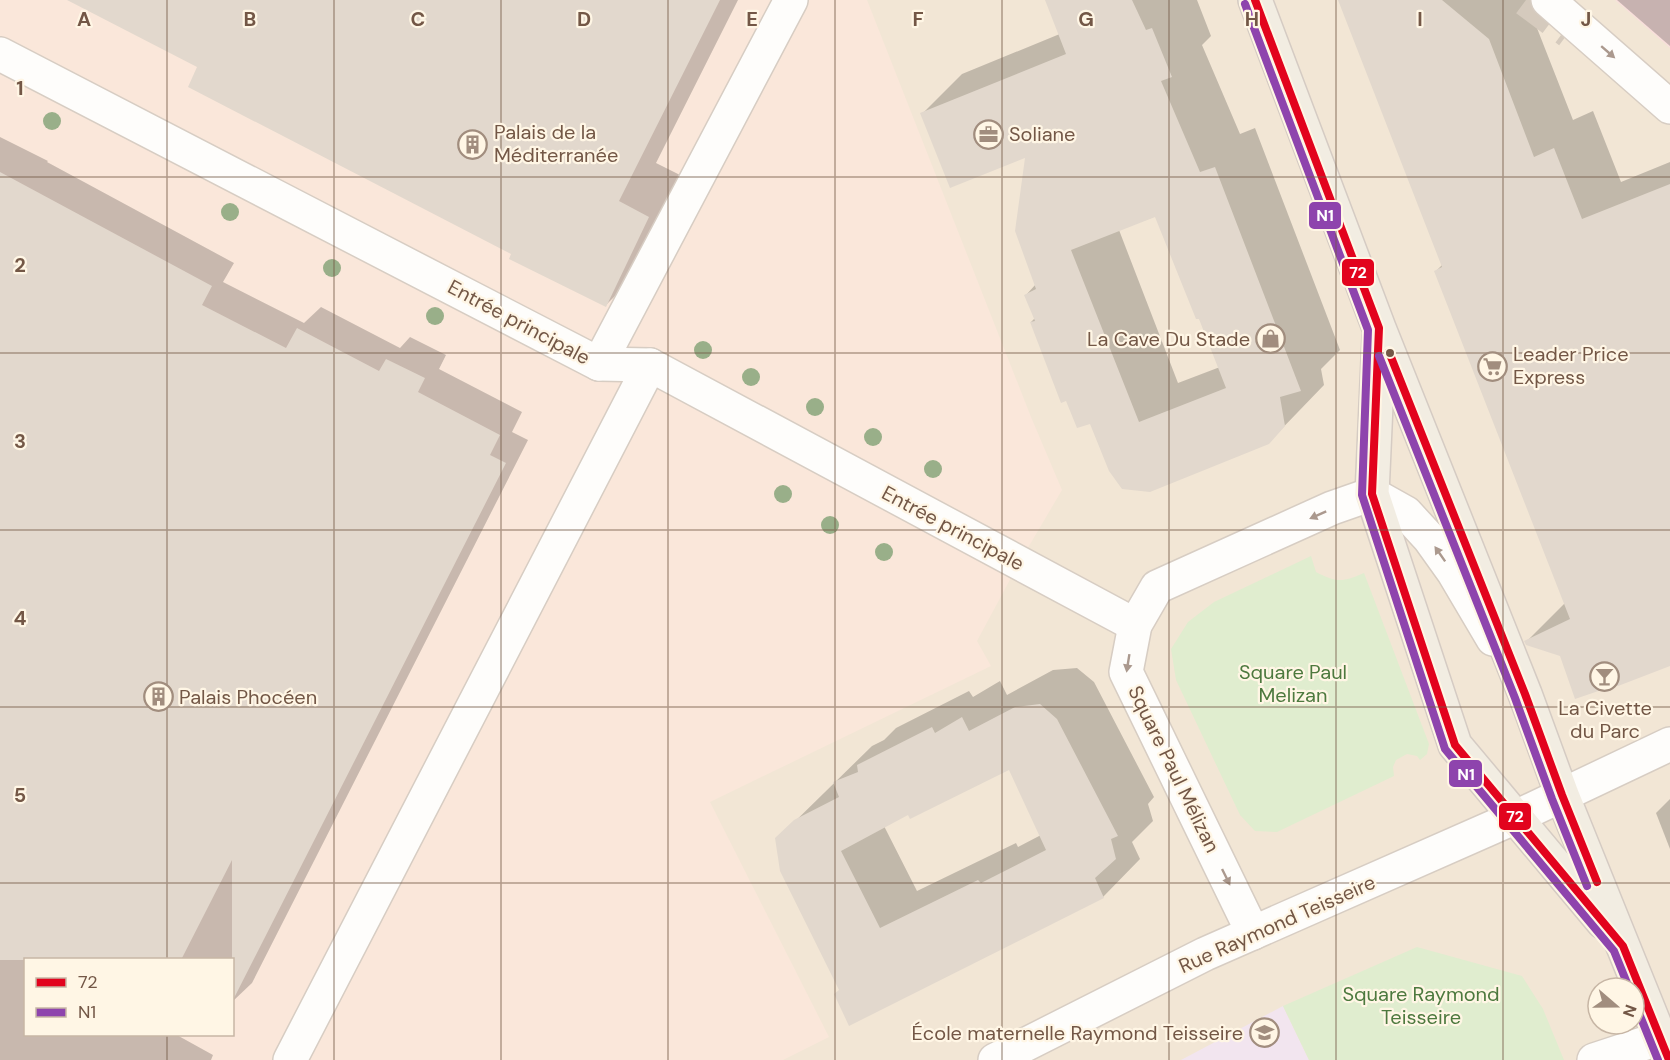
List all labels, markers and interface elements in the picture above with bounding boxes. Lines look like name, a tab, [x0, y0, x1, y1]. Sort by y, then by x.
text: A	[77, 6, 91, 32]
text: B	[244, 6, 256, 32]
text: C	[411, 6, 425, 32]
text: D	[577, 6, 591, 32]
text: E	[746, 6, 758, 32]
text: F	[912, 6, 924, 32]
text: G	[1078, 6, 1094, 32]
text: H	[1245, 6, 1259, 32]
text: I	[1417, 6, 1423, 32]
text: J	[1581, 6, 1591, 32]
one-way arrow	[1600, 45, 1615, 58]
text: 1	[16, 75, 24, 101]
office icon: Soliane	[972, 118, 1004, 150]
place label: Palais de la Méditerranée	[494, 119, 618, 168]
place label: Soliane	[1009, 121, 1075, 147]
building icon: Palais de la Méditerranée	[457, 128, 489, 160]
line badge: N1	[1308, 201, 1342, 230]
text: N1	[1316, 205, 1334, 226]
text: 2	[14, 252, 26, 278]
line badge: 72	[1341, 258, 1375, 287]
text: 72	[1349, 262, 1367, 283]
street label: Entrée principale	[443, 274, 595, 370]
shop icon: La Cave Du Stade	[1255, 323, 1287, 355]
place label: La Cave Du Stade	[1087, 326, 1250, 352]
place label: Leader Price Express	[1513, 341, 1629, 390]
unlabelled marker	[1384, 347, 1396, 359]
supermarket icon: Leader Price Express	[1476, 350, 1508, 382]
text: 3	[14, 428, 26, 454]
street label: Entrée principale	[877, 480, 1029, 576]
one-way arrow	[1308, 510, 1326, 520]
one-way arrow	[1435, 546, 1446, 562]
text: 4	[14, 605, 27, 631]
one-way arrow	[1124, 654, 1133, 673]
park label: Square Paul Melizan	[1239, 659, 1347, 708]
bar icon: La Civette du Parc	[1589, 661, 1621, 693]
building icon: Palais Phocéen	[142, 681, 174, 713]
street label: Square Paul Mélizan	[1122, 681, 1226, 857]
place label: Palais Phocéen	[179, 684, 317, 710]
place label: La Civette du Parc	[1558, 695, 1652, 744]
line badge: N1	[1448, 759, 1483, 788]
text: N1	[1457, 764, 1475, 785]
text: 5	[14, 782, 26, 808]
line badge: 72	[1498, 802, 1532, 831]
text: 72	[1506, 806, 1524, 827]
one-way arrow	[1221, 868, 1231, 885]
street label: Rue Raymond Teisseire	[1175, 869, 1379, 979]
legend	[24, 958, 234, 1036]
text: 72	[78, 970, 98, 994]
north arrow	[1586, 976, 1646, 1036]
park label: Square Raymond Teisseire	[1342, 981, 1500, 1030]
text: N1	[78, 1000, 96, 1024]
text: N	[1618, 1002, 1641, 1020]
school or university icon: École maternelle Raymond Teisseire	[1248, 1017, 1280, 1049]
place label: École maternelle Raymond Teisseire	[912, 1020, 1243, 1046]

